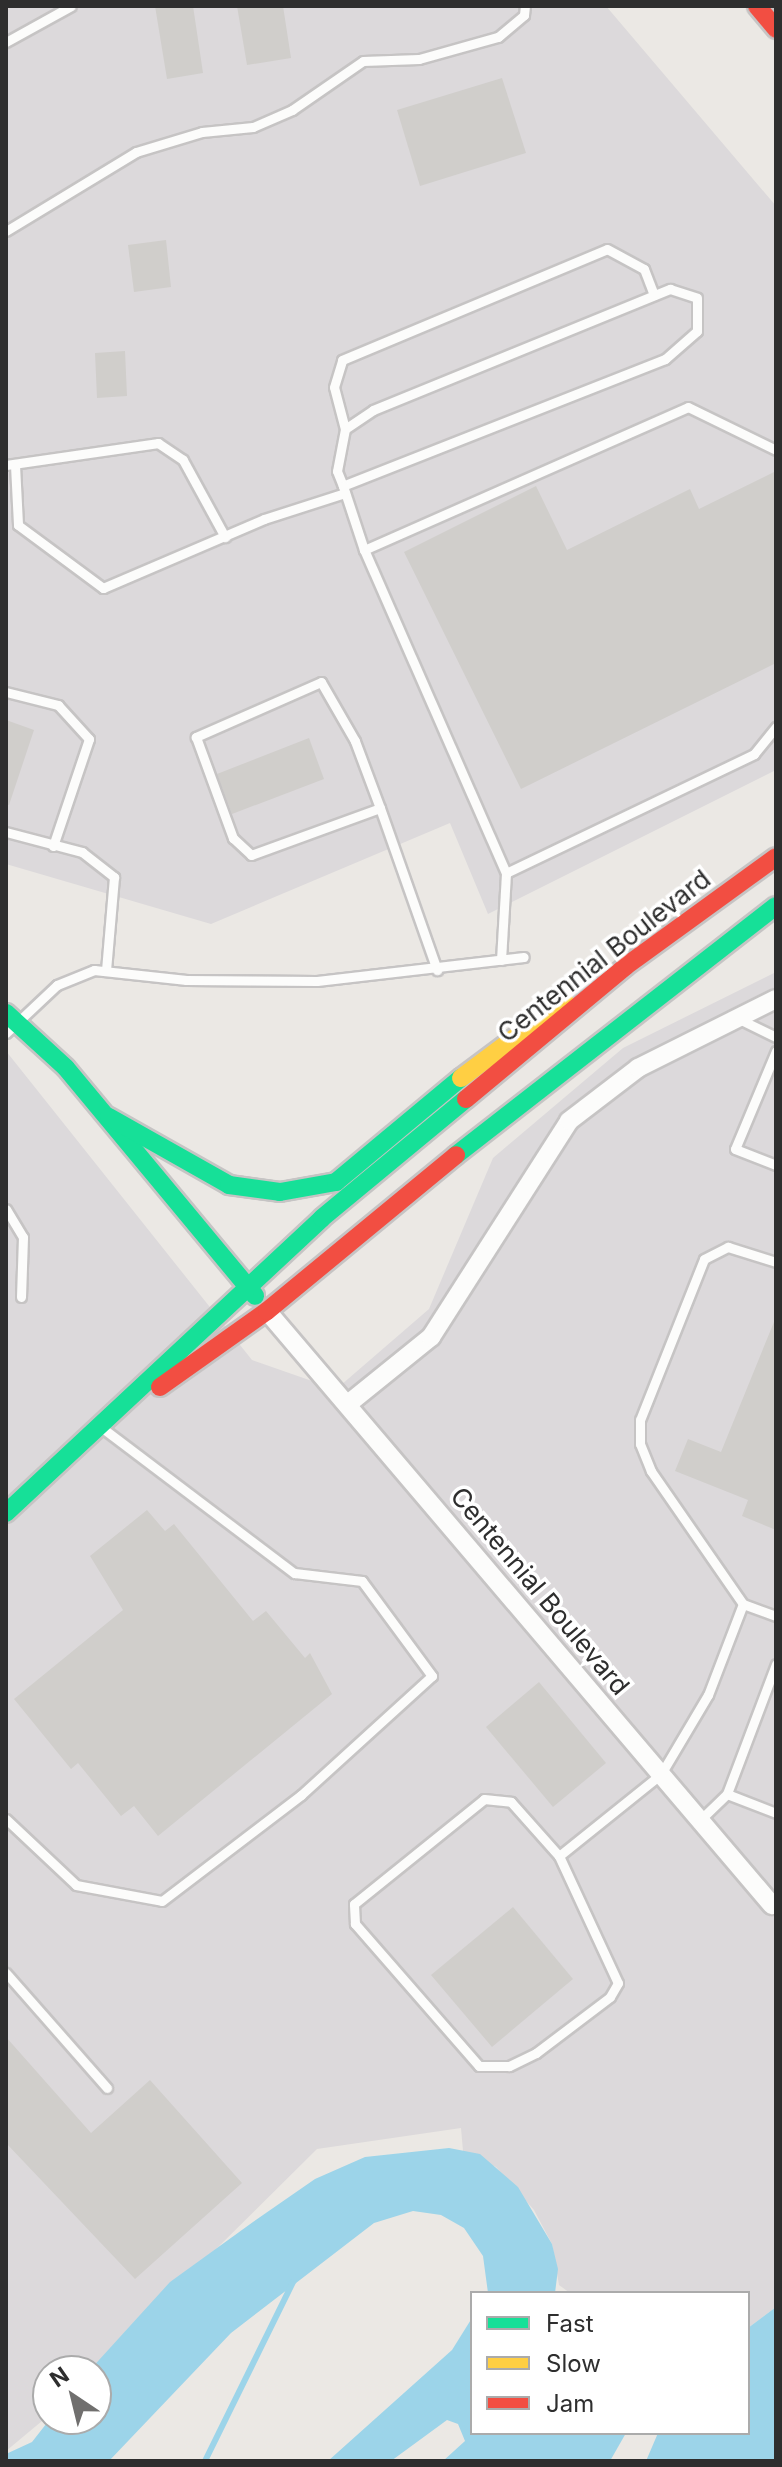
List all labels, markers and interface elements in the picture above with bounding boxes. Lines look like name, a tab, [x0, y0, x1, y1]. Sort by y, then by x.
street label: Centennial Boulevard	[491, 863, 717, 1049]
street label: Centennial Boulevard	[444, 1481, 636, 1701]
legend	[470, 2291, 750, 2435]
text: Fast	[546, 2309, 594, 2338]
text: Slow	[546, 2349, 601, 2378]
north arrow	[32, 2355, 112, 2435]
text: N	[45, 2362, 74, 2392]
text: Jam	[546, 2389, 594, 2418]

